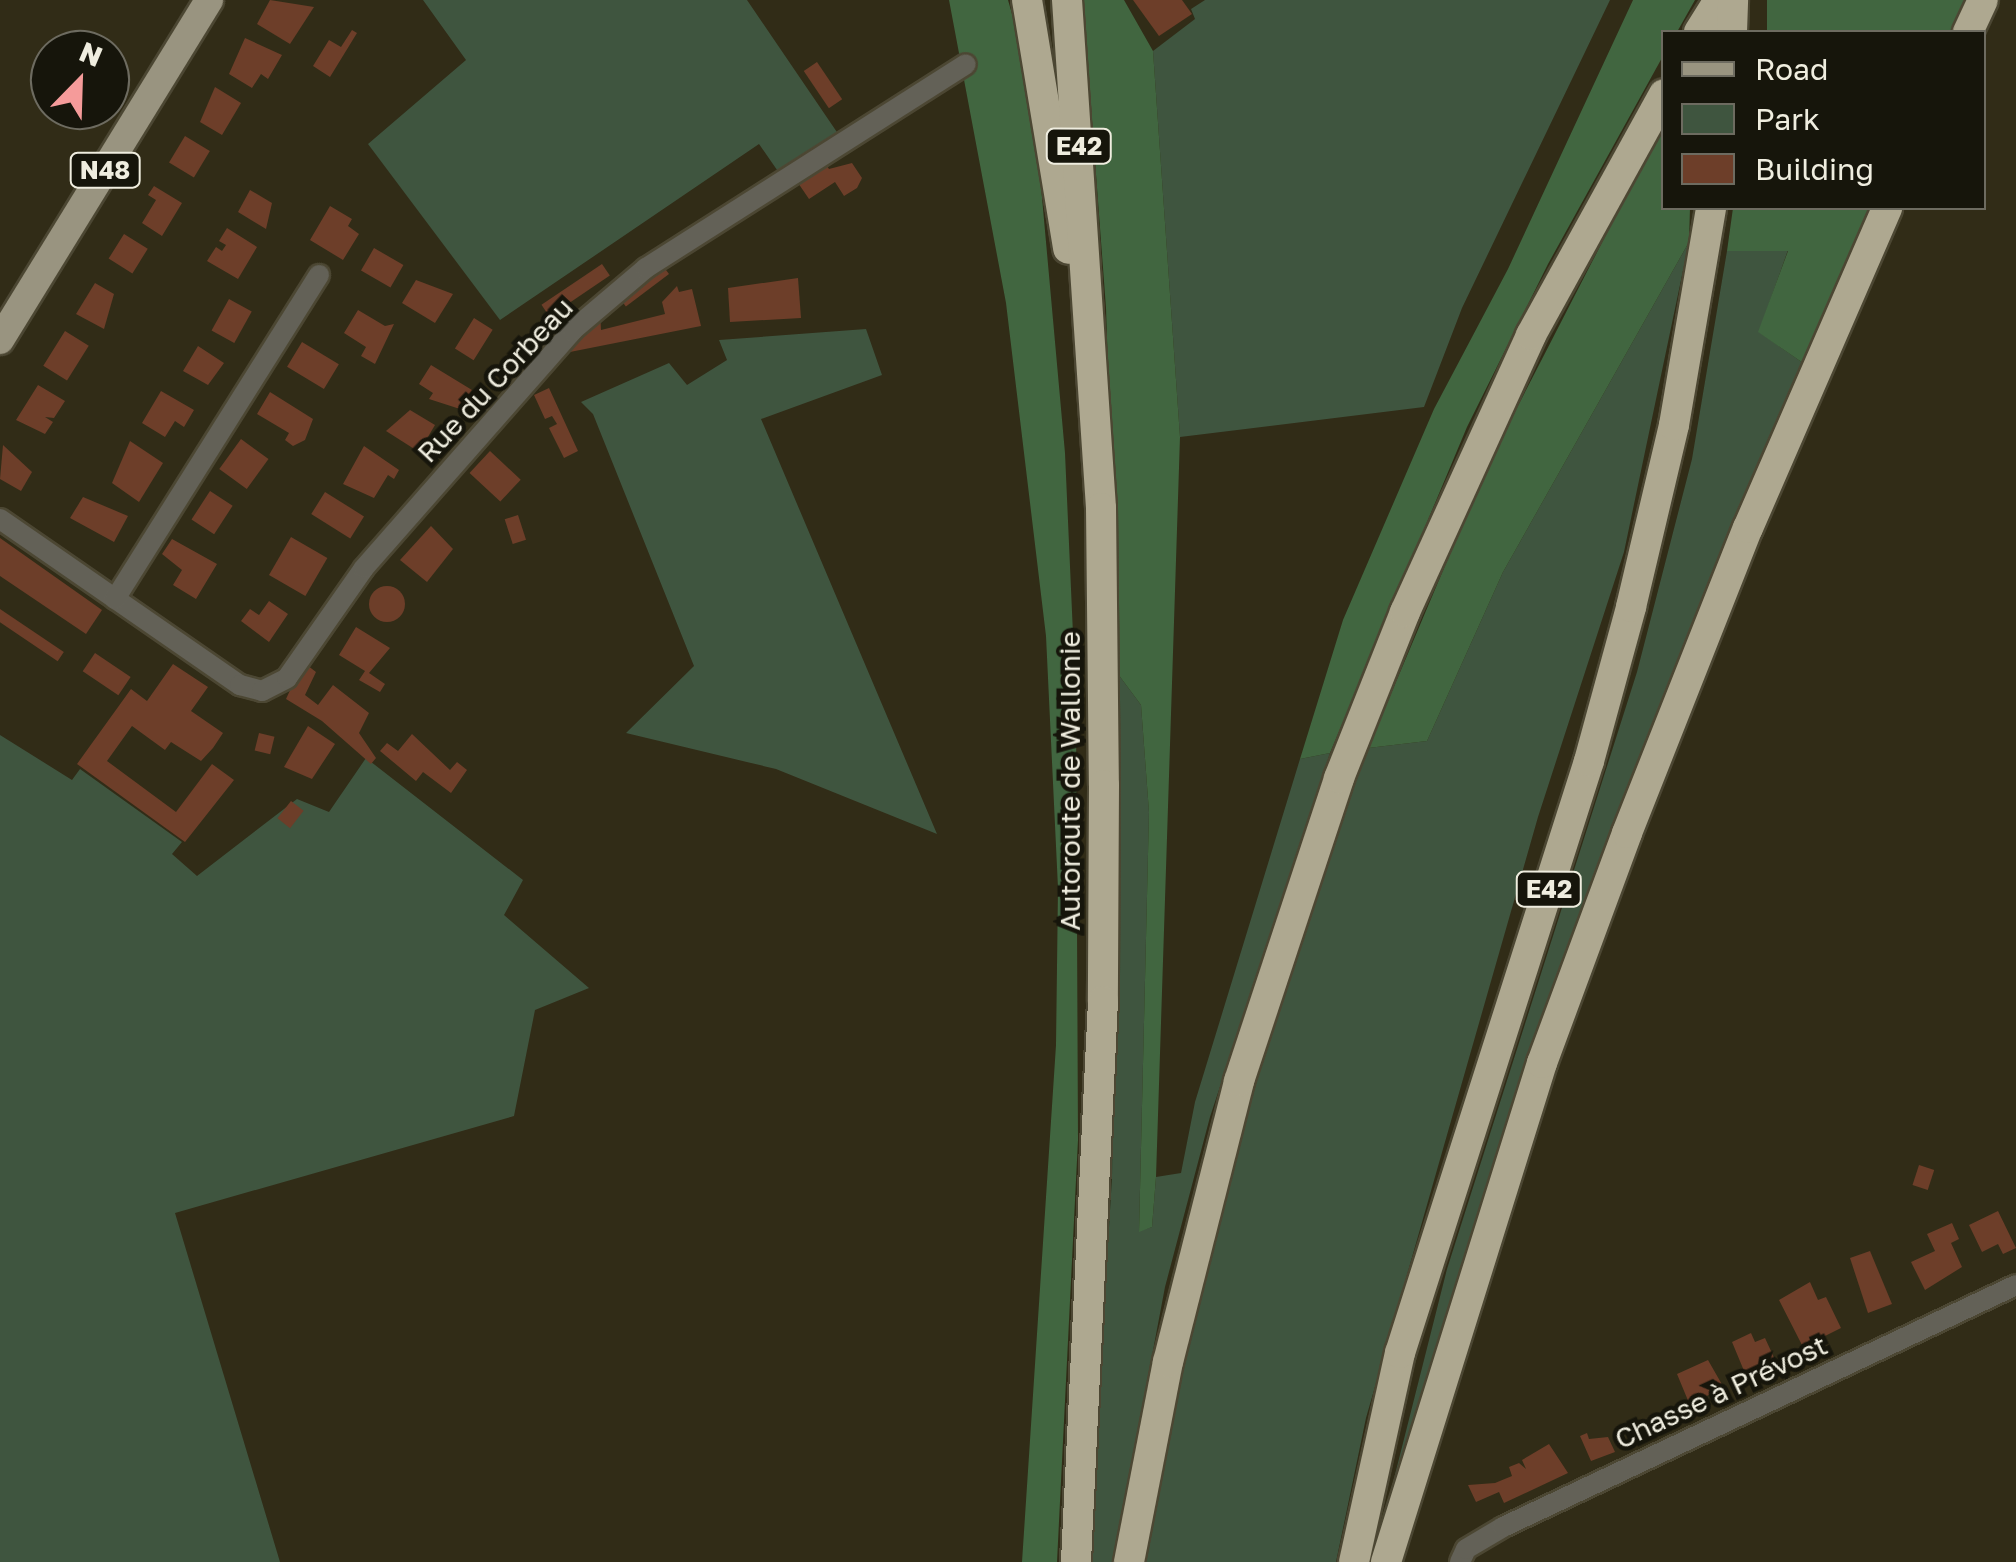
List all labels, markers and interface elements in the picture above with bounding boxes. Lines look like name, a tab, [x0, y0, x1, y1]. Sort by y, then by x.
north arrow	[30, 30, 130, 130]
legend	[1661, 30, 1986, 210]
text: N	[75, 34, 107, 73]
text: Road	[1755, 51, 1829, 87]
text: Park	[1755, 101, 1820, 137]
road number: E42	[1044, 126, 1114, 166]
road number: N48	[68, 150, 142, 190]
text: Building	[1755, 151, 1874, 187]
street label: Rue du Corbeau	[410, 291, 580, 469]
street label: Autoroute de Wallonie	[1053, 631, 1087, 931]
road number: E42	[1514, 869, 1584, 909]
street label: Chasse à Prévost	[1609, 1328, 1833, 1456]

